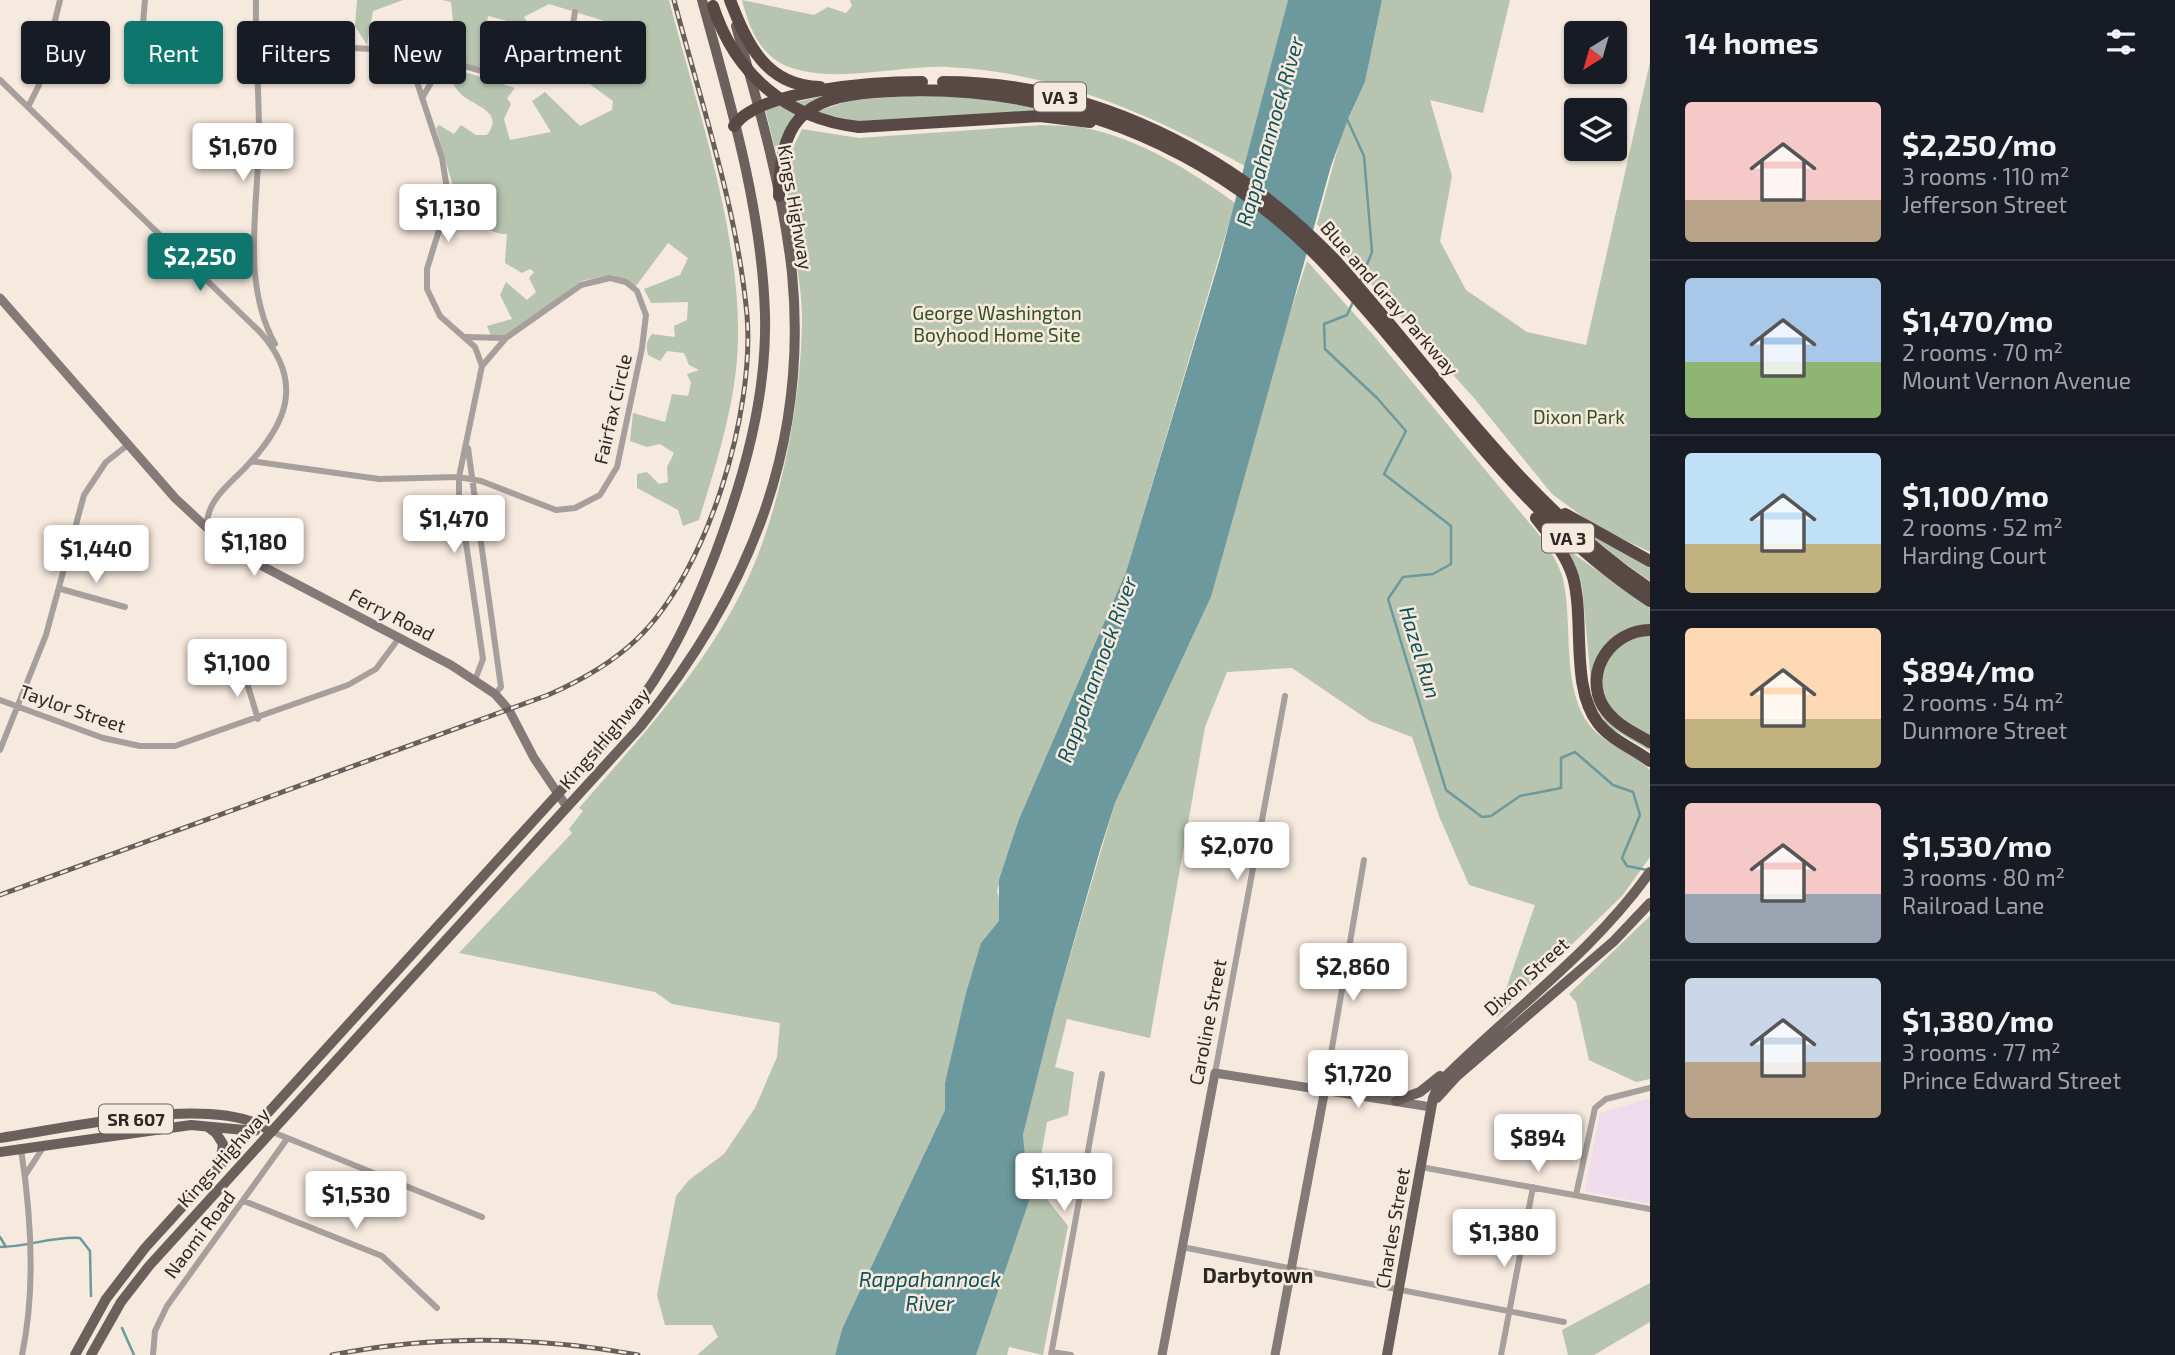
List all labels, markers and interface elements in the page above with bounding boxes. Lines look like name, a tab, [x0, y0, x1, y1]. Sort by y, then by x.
chip: Buy	[21, 21, 110, 84]
chip: Rent	[124, 21, 223, 84]
chip: Filters	[237, 21, 355, 84]
chip: New	[369, 21, 466, 84]
chip: Apartment	[480, 21, 646, 84]
north arrow	[1564, 21, 1628, 84]
map controls	[1564, 21, 1627, 161]
icon: filters	[2102, 23, 2140, 61]
text: 14 homes	[1685, 24, 1819, 60]
water label: Rappahannock River	[1230, 33, 1308, 229]
road number: VA 3	[1034, 82, 1086, 112]
button: layers	[1564, 98, 1627, 161]
pin: $1,670	[186, 124, 300, 183]
text: $2,250/mo	[1902, 126, 2057, 162]
icon: home	[1741, 130, 1825, 214]
text: $1,670	[208, 132, 278, 160]
street label: Kings Highway	[774, 143, 818, 271]
text: 3 rooms · 110 m²	[1902, 162, 2069, 190]
pin: $1,130	[391, 184, 505, 244]
text: Jefferson Street	[1902, 190, 2067, 218]
text: $1,130	[415, 193, 481, 221]
street label: Blue and Gray Parkway	[1316, 216, 1464, 380]
pin: $2,250	[143, 233, 257, 293]
text: $2,250	[164, 242, 236, 270]
park label: George Washington Boyhood Home Site	[912, 301, 1082, 346]
text: $1,470/mo	[1902, 302, 2053, 338]
icon: home	[1741, 306, 1825, 390]
text: 2 rooms · 70 m²	[1902, 338, 2063, 366]
street label: Fairfax Circle	[588, 352, 636, 466]
text: Mount Vernon Avenue	[1902, 366, 2131, 394]
park label: Dixon Park	[1533, 405, 1625, 428]
text: $1,100/mo	[1902, 477, 2049, 513]
icon: home	[1741, 481, 1825, 565]
pin: $1,470	[397, 496, 511, 555]
text: $1,470	[419, 504, 489, 532]
text: 2 rooms · 52 m²	[1902, 513, 2063, 541]
pin: $1,180	[197, 518, 311, 578]
road number: VA 3	[1542, 524, 1594, 552]
pin: $1,440	[39, 526, 153, 585]
text: $1,180	[221, 527, 287, 555]
text: $1,440	[60, 534, 132, 562]
text: Harding Court	[1902, 541, 2046, 569]
water label: Rappahannock River	[1051, 572, 1141, 765]
street label: Ferry Road	[345, 583, 439, 645]
water label: Hazel Run	[1395, 603, 1447, 701]
pin: $1,100	[180, 640, 294, 699]
text: $1,100	[204, 648, 270, 676]
text: $894/mo	[1902, 652, 2035, 688]
icon: home	[1741, 656, 1825, 740]
street label: Taylor Street	[17, 679, 129, 737]
street label: Kings Highway	[554, 683, 654, 793]
text: 2 rooms · 54 m²	[1902, 688, 2064, 716]
text: Dunmore Street	[1902, 716, 2067, 744]
pin: $2,070	[1180, 822, 1294, 882]
text: $1,530/mo	[1902, 827, 2052, 863]
text: $2,070	[1200, 831, 1274, 859]
icon: home	[1741, 831, 1825, 915]
text: 3 rooms · 80 m²	[1902, 863, 2065, 891]
text: Railroad Lane	[1902, 891, 2044, 919]
street label: Dixon Street	[1479, 932, 1573, 1020]
pin: $2,860	[1296, 944, 1410, 1003]
text: $2,860	[1316, 952, 1390, 980]
street label: Caroline Street	[1183, 957, 1231, 1087]
text: $1,380/mo	[1902, 1002, 2054, 1038]
icon: home	[1741, 1006, 1825, 1090]
text: 3 rooms · 77 m²	[1902, 1038, 2061, 1066]
pin: $1,720	[1301, 1050, 1415, 1110]
text: $1,720	[1324, 1059, 1392, 1087]
text: Prince Edward Street	[1902, 1066, 2121, 1094]
street label: Kings Highway	[172, 1102, 274, 1212]
road number: SR 607	[99, 1104, 173, 1134]
pin: $894	[1497, 1114, 1579, 1174]
text: $894	[1510, 1123, 1566, 1151]
pin: $1,130	[1007, 1154, 1121, 1213]
text: $1,130	[1031, 1162, 1097, 1190]
street label: Charles Street	[1370, 1166, 1414, 1290]
pin: $1,530	[299, 1172, 413, 1231]
text: $1,530	[321, 1180, 391, 1208]
street label: Naomi Road	[159, 1186, 239, 1282]
pin: $1,380	[1447, 1210, 1561, 1269]
text: $1,380	[1469, 1218, 1539, 1246]
district label: Darbytown	[1203, 1262, 1313, 1288]
water label: Rappahannock River	[859, 1266, 1001, 1315]

